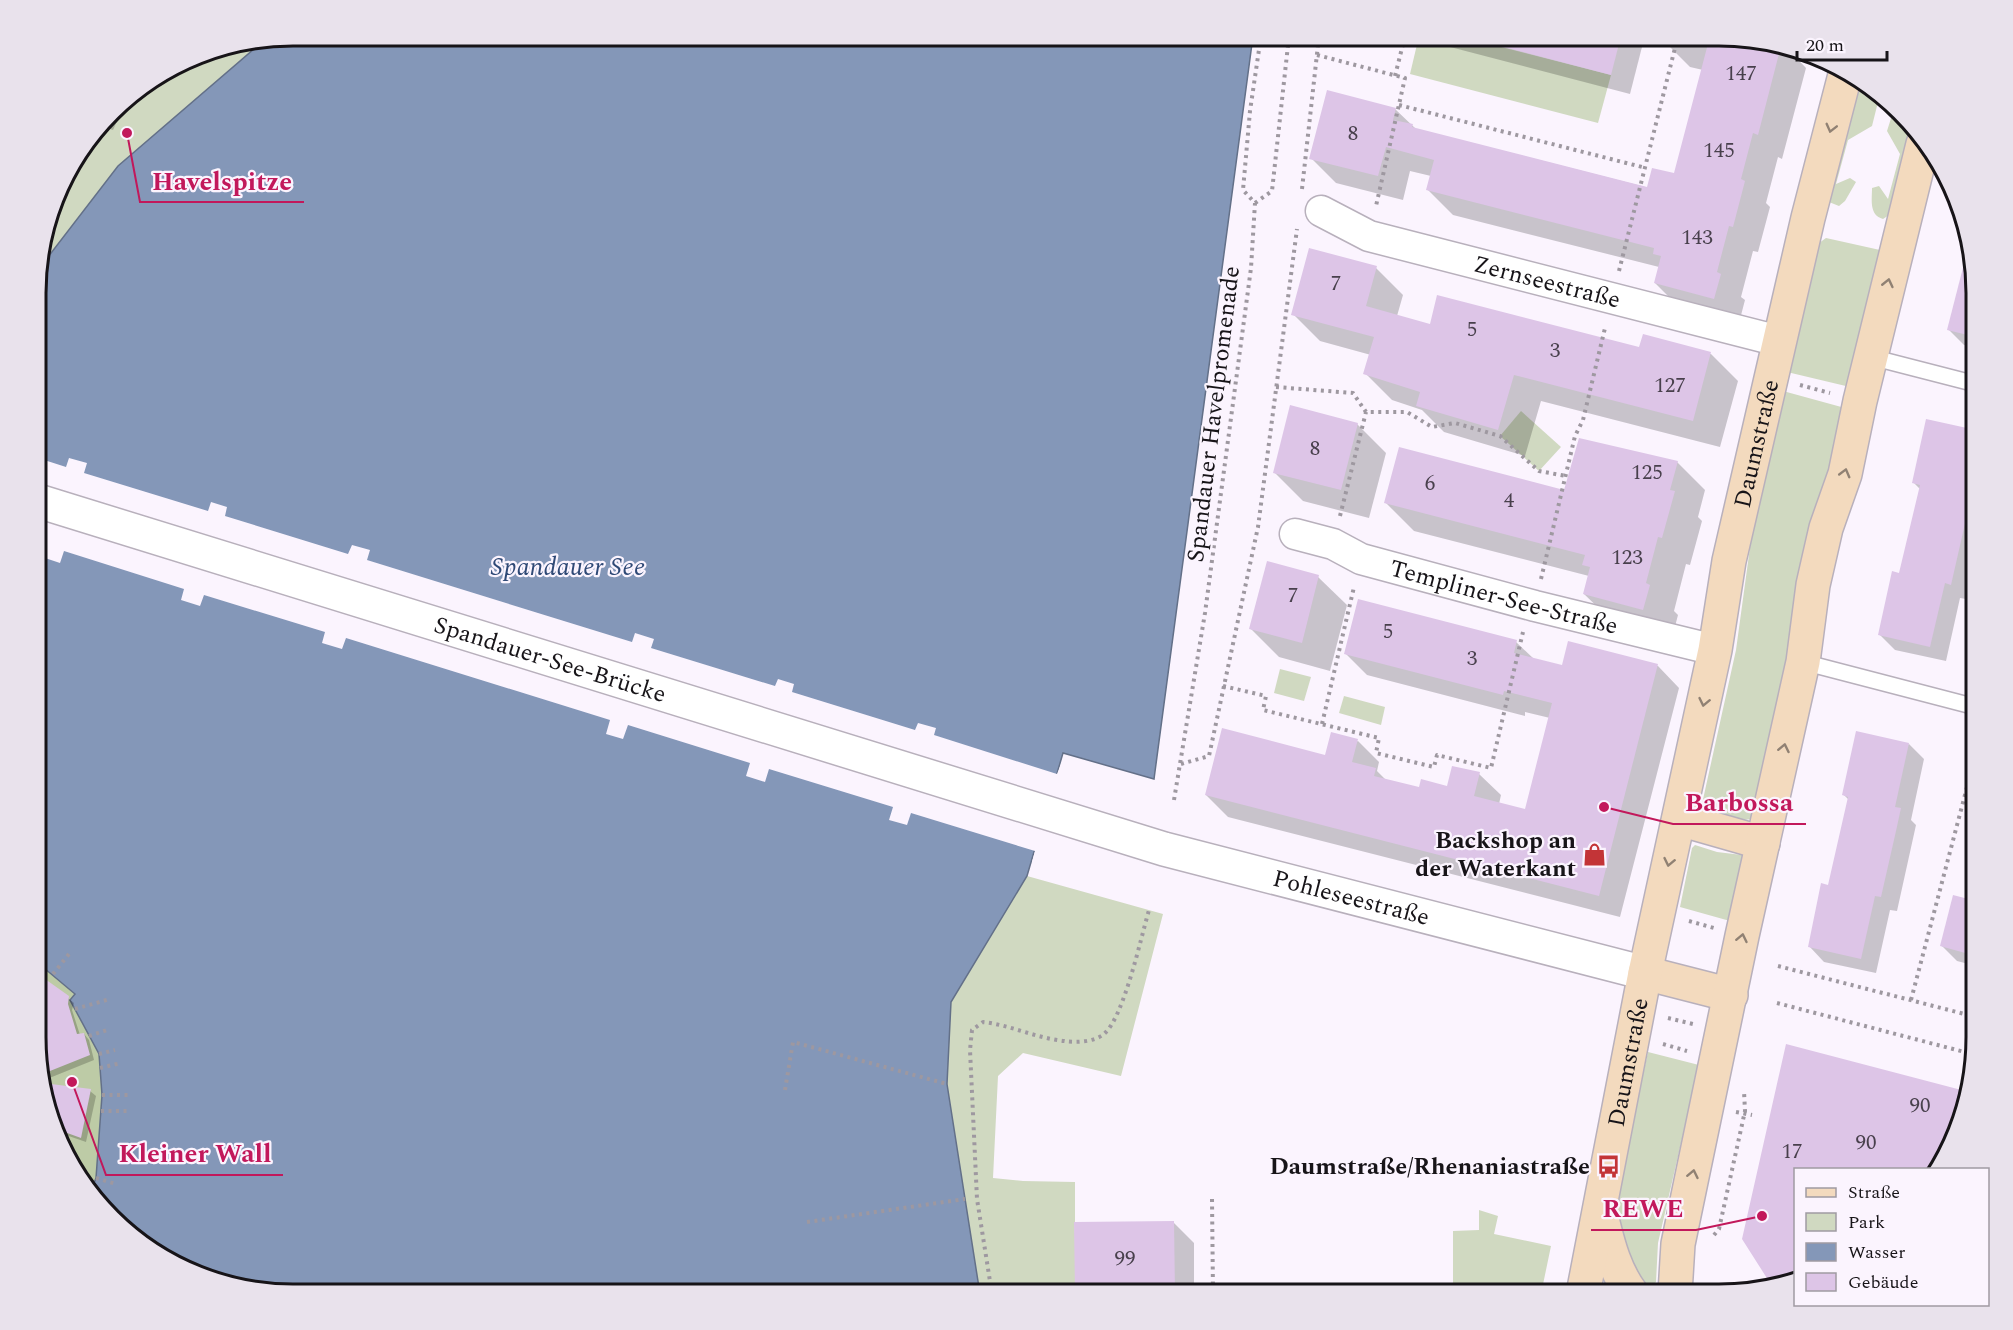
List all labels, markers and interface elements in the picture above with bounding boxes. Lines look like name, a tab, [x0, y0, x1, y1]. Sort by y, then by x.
scale bar	[1797, 24, 1887, 62]
text: 20 m	[1806, 32, 1844, 59]
house number: 147	[1725, 58, 1757, 90]
house number: 8	[1348, 118, 1358, 150]
one-way arrow	[1826, 123, 1839, 133]
house number: 145	[1703, 135, 1735, 167]
callout: Havelspitze	[140, 158, 304, 202]
text: Havelspitze	[152, 162, 292, 202]
house number: 143	[1681, 222, 1713, 254]
street label: Zernseestraße	[1470, 247, 1624, 319]
street label: Spandauer Havelpromenade	[1178, 264, 1250, 564]
house number: 7	[1331, 268, 1341, 300]
one-way arrow	[1881, 278, 1894, 288]
house number: 5	[1467, 314, 1477, 346]
house number: 3	[1550, 335, 1561, 367]
house number: 127	[1654, 370, 1686, 402]
street label: Daumstraße	[1725, 376, 1789, 512]
house number: 8	[1310, 433, 1320, 465]
house number: 125	[1631, 457, 1663, 489]
house number: 6	[1425, 468, 1435, 500]
one-way arrow	[1837, 468, 1850, 478]
house number: 4	[1504, 485, 1515, 517]
house number: 123	[1611, 542, 1643, 574]
water label: Spandauer See	[491, 547, 645, 587]
street label: Templiner-See-Straße	[1386, 551, 1622, 645]
house number: 7	[1288, 580, 1298, 612]
street label: Spandauer-See-Brücke	[429, 607, 670, 713]
house number: 5	[1383, 616, 1393, 648]
house number: 3	[1467, 643, 1478, 675]
one-way arrow	[1698, 696, 1711, 706]
one-way arrow	[1777, 743, 1790, 753]
callout: Barbossa	[1673, 780, 1806, 824]
text: Barbossa	[1685, 783, 1794, 823]
place label: Backshop an der Waterkant	[1415, 823, 1576, 887]
shop icon: Backshop an der Waterkant	[1581, 841, 1607, 867]
one-way arrow	[1663, 857, 1676, 867]
street label: Pohleseestraße	[1269, 861, 1433, 936]
one-way arrow	[1735, 933, 1748, 943]
street label: Daumstraße	[1599, 995, 1659, 1130]
house number: 90	[1910, 1090, 1931, 1122]
house number: 90	[1856, 1127, 1877, 1159]
callout: Kleiner Wall	[106, 1131, 283, 1175]
text: Kleiner Wall	[118, 1134, 272, 1174]
house number: 17	[1782, 1136, 1803, 1168]
place label: Daumstraße/Rhenaniastraße	[1270, 1149, 1590, 1185]
bus stop icon: Daumstraße/Rhenaniastraße	[1595, 1153, 1621, 1179]
legend	[1794, 1168, 1989, 1306]
one-way arrow	[1686, 1169, 1699, 1179]
text: Straße	[1848, 1179, 1900, 1206]
callout: REWE	[1591, 1186, 1696, 1230]
text: REWE	[1602, 1189, 1684, 1229]
text: Park	[1848, 1209, 1885, 1236]
text: Wasser	[1848, 1239, 1905, 1266]
house number: 99	[1115, 1243, 1136, 1275]
text: Gebäude	[1848, 1269, 1918, 1296]

